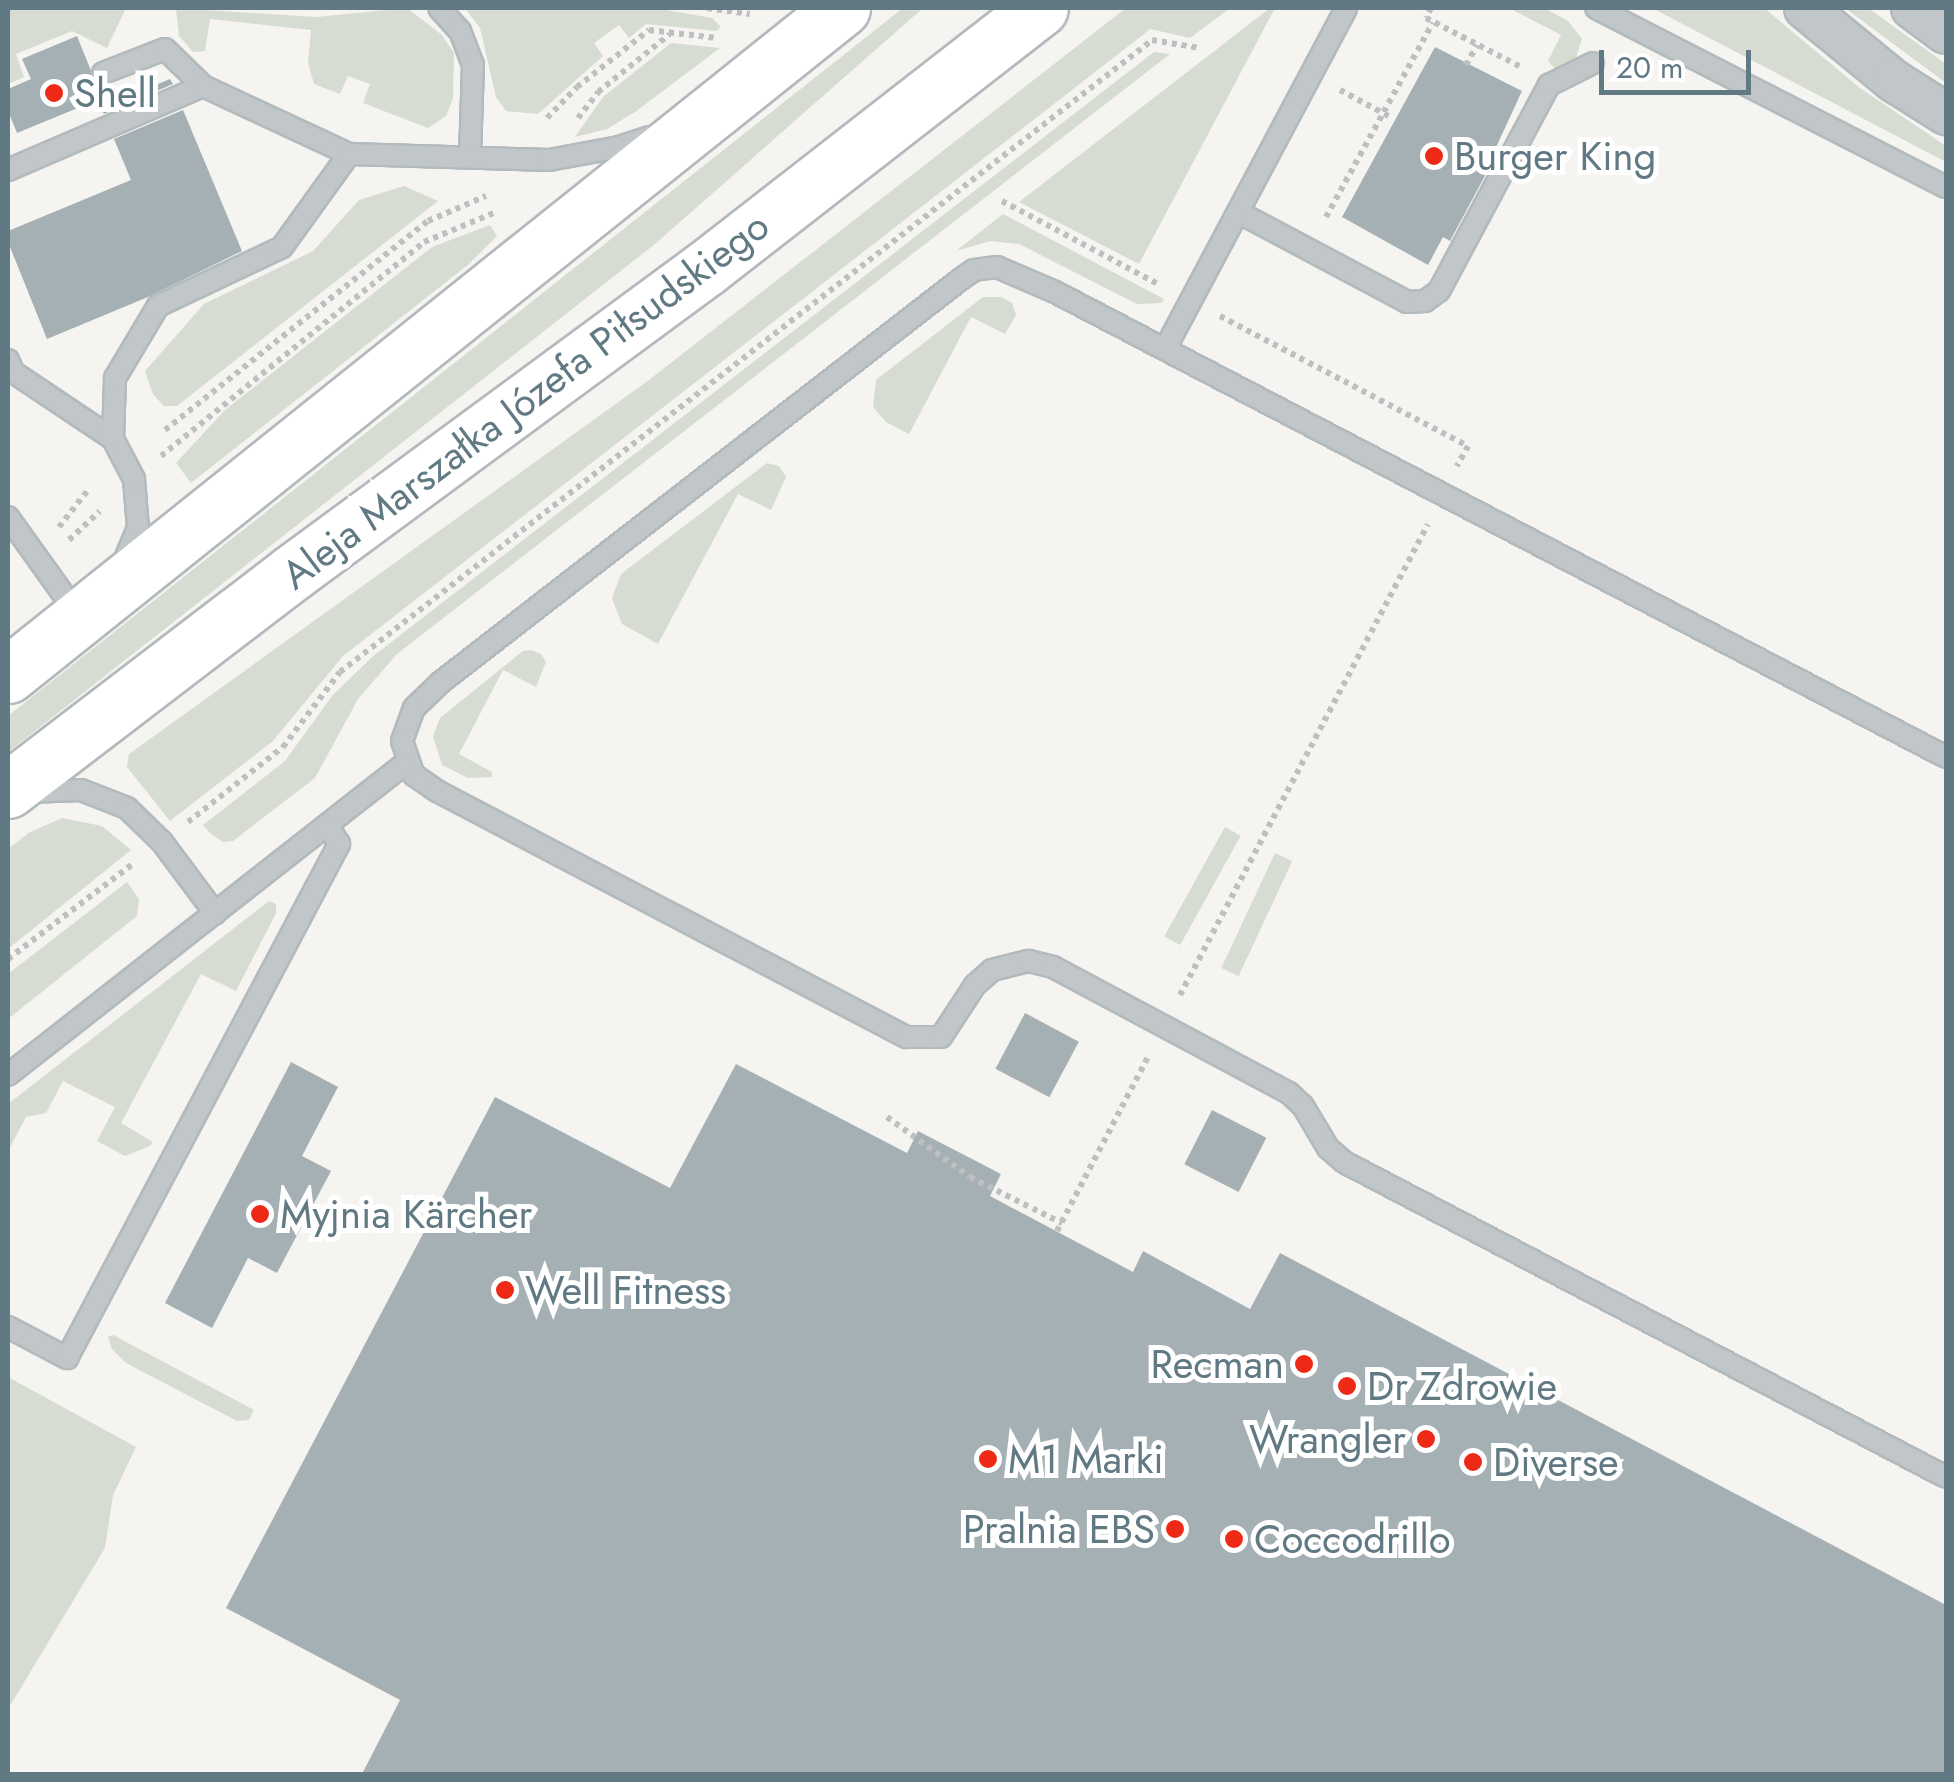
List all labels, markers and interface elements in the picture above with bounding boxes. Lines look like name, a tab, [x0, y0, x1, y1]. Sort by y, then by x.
scale bar	[1604, 30, 1756, 92]
text: 20 m	[1616, 46, 1683, 89]
place label: Shell	[74, 69, 156, 117]
marker: Shell	[43, 82, 65, 104]
place label: Burger King	[1454, 132, 1656, 180]
marker: Burger King	[1423, 145, 1445, 167]
street label: Aleja Marszałka Józefa Piłsudskiego	[272, 201, 778, 599]
place label: Myjnia Kärcher	[280, 1190, 532, 1238]
marker: Myjnia Kärcher	[249, 1203, 271, 1225]
place label: Well Fitness	[525, 1266, 726, 1314]
marker: Well Fitness	[494, 1279, 516, 1301]
place label: Recman	[1150, 1340, 1284, 1388]
marker: Recman	[1293, 1353, 1315, 1375]
place label: Dr Zdrowie	[1367, 1362, 1557, 1410]
marker: Dr Zdrowie	[1336, 1375, 1358, 1397]
place label: Wrangler	[1249, 1415, 1406, 1463]
marker: Wrangler	[1415, 1428, 1437, 1450]
place label: M1 Marki	[1008, 1435, 1164, 1483]
place label: Diverse	[1493, 1438, 1619, 1486]
marker: M1 Marki	[977, 1448, 999, 1470]
marker: Diverse	[1462, 1451, 1484, 1473]
place label: Pralnia EBS	[963, 1505, 1155, 1553]
place label: Coccodrillo	[1254, 1515, 1450, 1563]
marker: Pralnia EBS	[1164, 1518, 1186, 1540]
marker: Coccodrillo	[1223, 1528, 1245, 1550]

